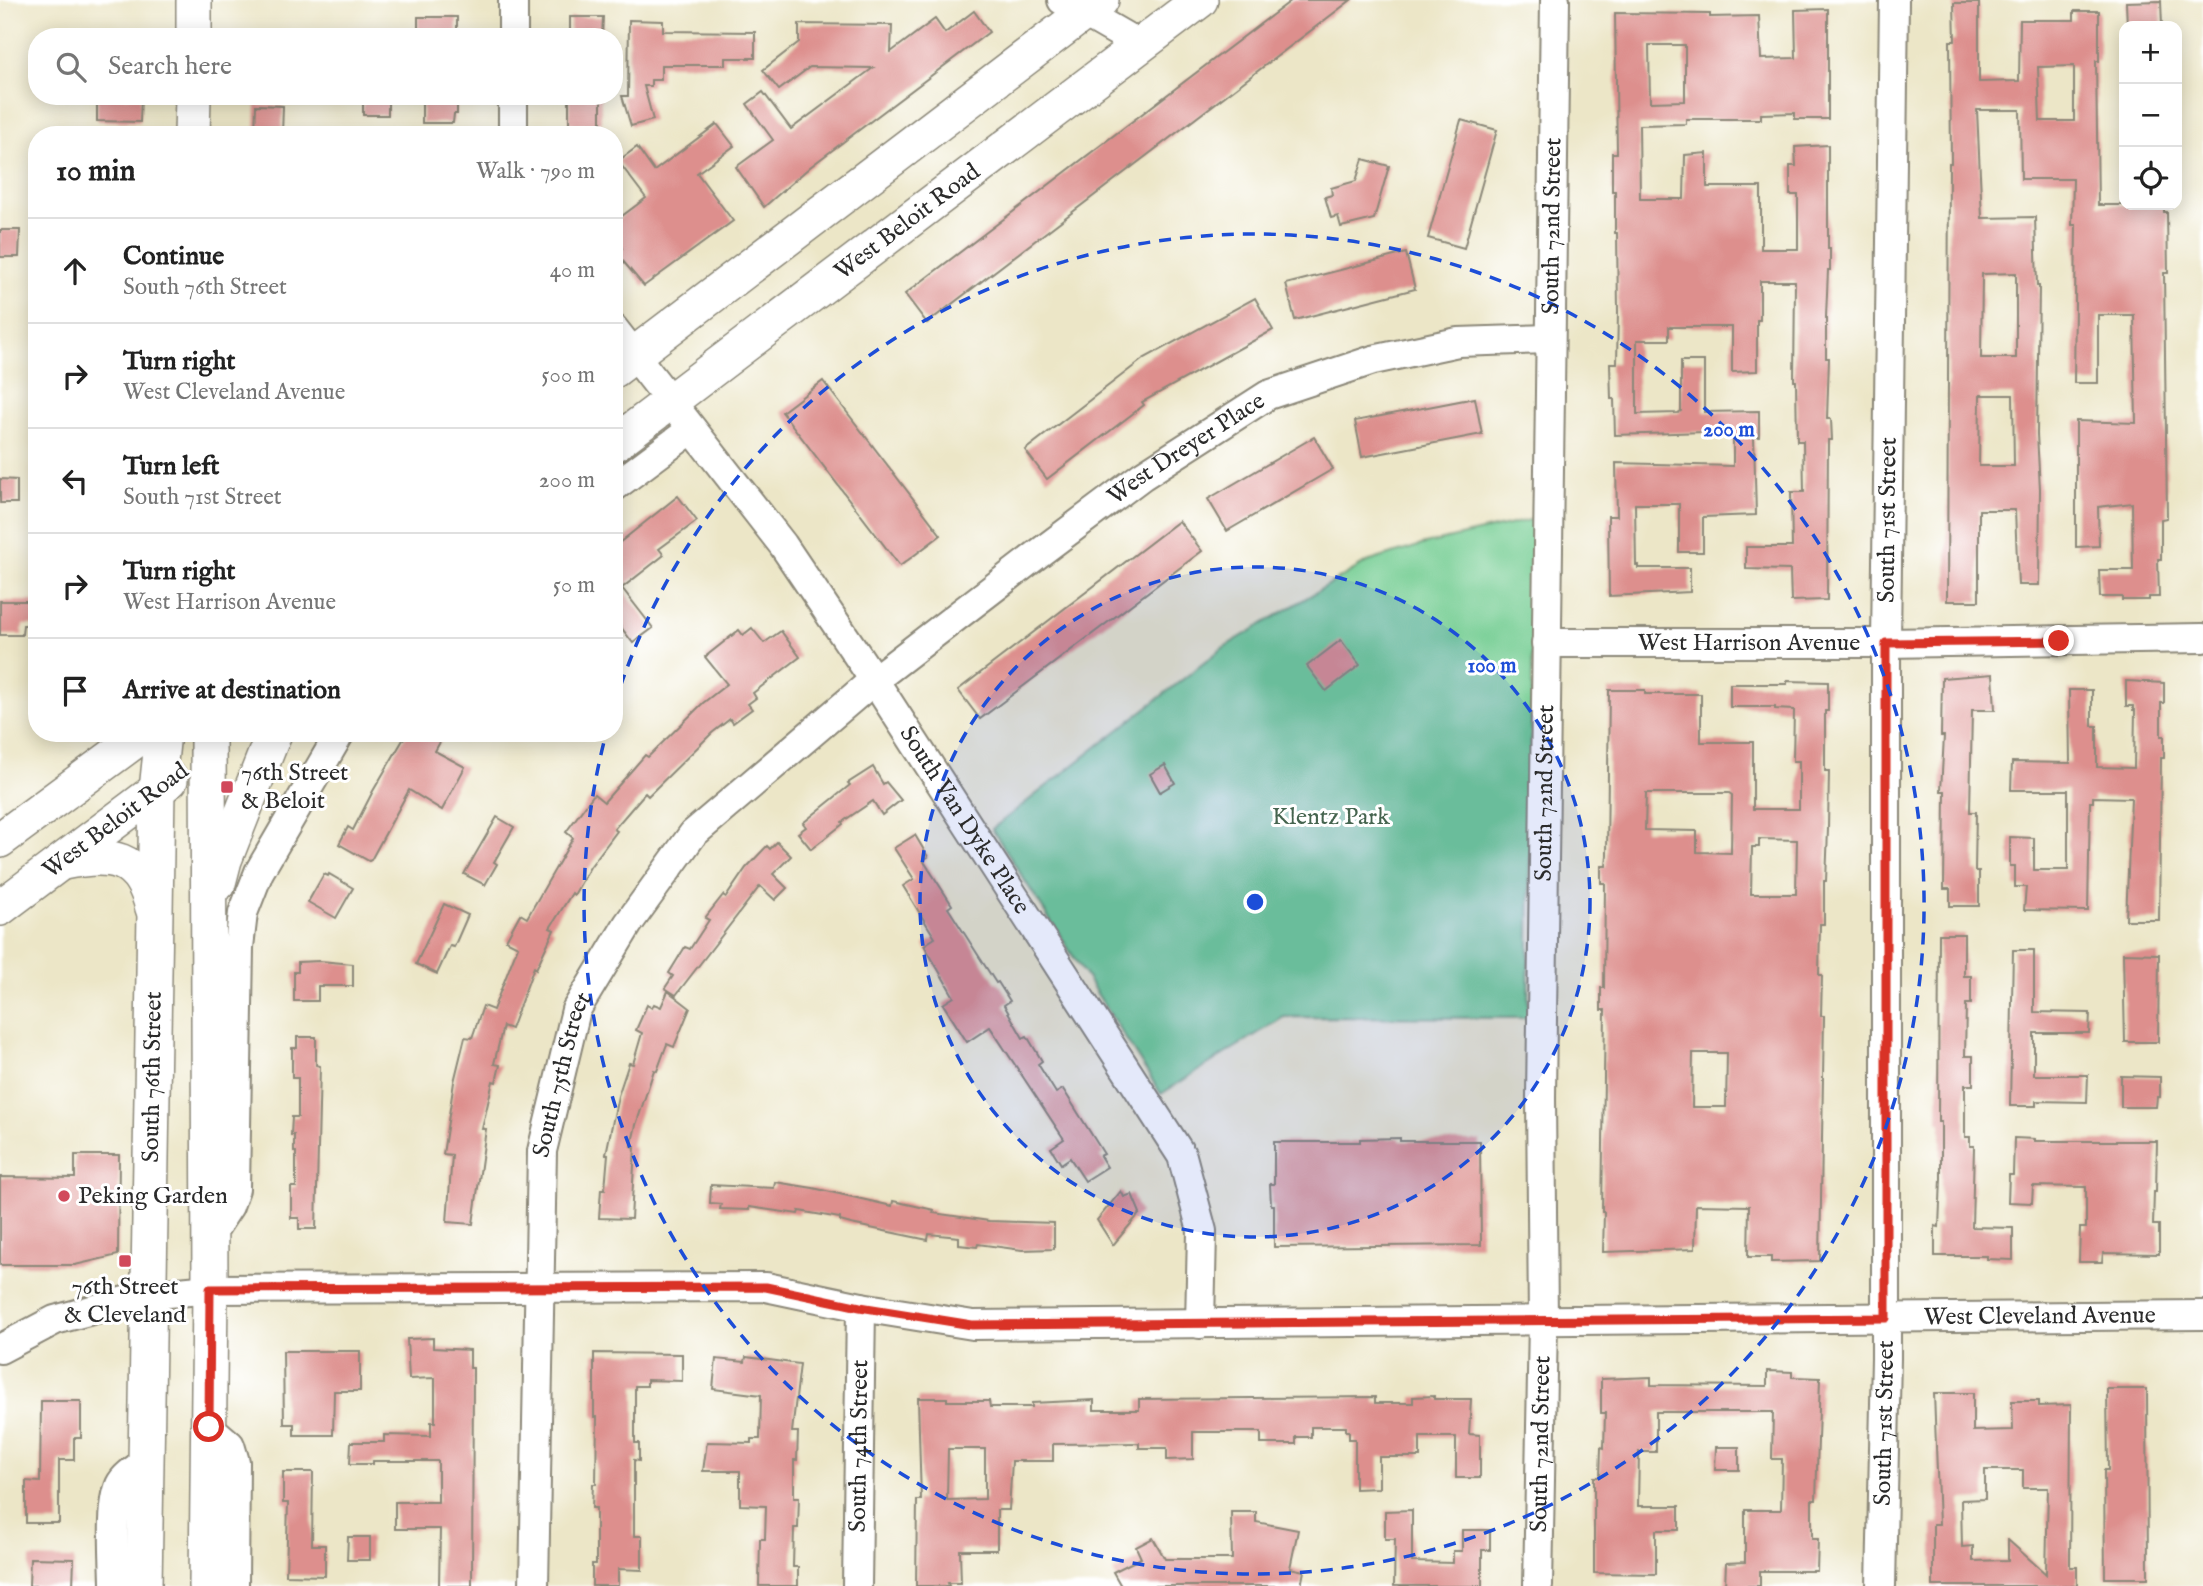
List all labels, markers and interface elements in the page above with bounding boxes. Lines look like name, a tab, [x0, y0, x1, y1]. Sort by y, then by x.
map controls	[2119, 21, 2182, 210]
button: +	[2119, 21, 2182, 84]
search box	[28, 28, 623, 105]
icon: search	[52, 48, 90, 86]
text: Search here	[108, 50, 232, 83]
button: −	[2119, 84, 2182, 147]
street label: South 72nd Street	[1535, 137, 1569, 315]
button: locate	[2119, 147, 2182, 210]
text: 10 min	[56, 153, 136, 191]
street label: West Beloit Road	[828, 156, 987, 287]
text: Walk · 790 m	[476, 157, 595, 186]
text: Continue	[123, 240, 224, 273]
icon: ahead	[56, 252, 94, 290]
text: 40 m	[550, 256, 595, 285]
text: South 76th Street	[123, 273, 287, 302]
text: Turn right	[123, 345, 236, 378]
icon: right	[56, 357, 94, 395]
text: 500 m	[541, 361, 595, 390]
text: West Cleveland Avenue	[123, 378, 345, 407]
street label: West Dreyer Place	[1101, 386, 1271, 512]
text: 200 m	[1703, 417, 1755, 444]
street label: South 71st Street	[1871, 437, 1904, 603]
text: Turn left	[123, 450, 220, 483]
icon: left	[56, 462, 94, 500]
text: 200 m	[539, 466, 595, 495]
text: South 71st Street	[123, 483, 282, 512]
text: Turn right	[123, 555, 236, 588]
icon: right	[56, 567, 94, 605]
text: 50 m	[553, 571, 595, 600]
text: West Harrison Avenue	[123, 588, 336, 617]
route end	[2043, 625, 2074, 656]
street label: West Harrison Avenue	[1638, 628, 1860, 659]
text: 100 m	[1467, 653, 1517, 680]
icon: arrive	[56, 672, 94, 710]
text: Arrive at destination	[123, 674, 341, 707]
street label: South 72nd Street	[1528, 704, 1562, 882]
street label: South Van Dyke Place	[892, 720, 1037, 920]
street label: West Beloit Road	[37, 756, 195, 886]
place label: 76th Street & Beloit	[241, 758, 348, 817]
marker: 76th Street & Beloit	[219, 779, 235, 795]
park label: Klentz Park	[1272, 802, 1390, 833]
centre of rings	[1243, 890, 1267, 914]
street label: South 75th Street	[526, 986, 599, 1160]
street label: South 76th Street	[135, 991, 169, 1163]
place label: Peking Garden	[78, 1181, 228, 1212]
marker: Peking Garden	[56, 1188, 72, 1204]
marker: 76th Street & Cleveland	[117, 1253, 133, 1269]
place label: 76th Street & Cleveland	[64, 1272, 186, 1331]
street label: West Cleveland Avenue	[1924, 1300, 2156, 1333]
street label: South 71st Street	[1867, 1340, 1902, 1506]
street label: South 72nd Street	[1524, 1355, 1558, 1533]
street label: South 74th Street	[842, 1359, 876, 1533]
route start	[193, 1411, 224, 1442]

